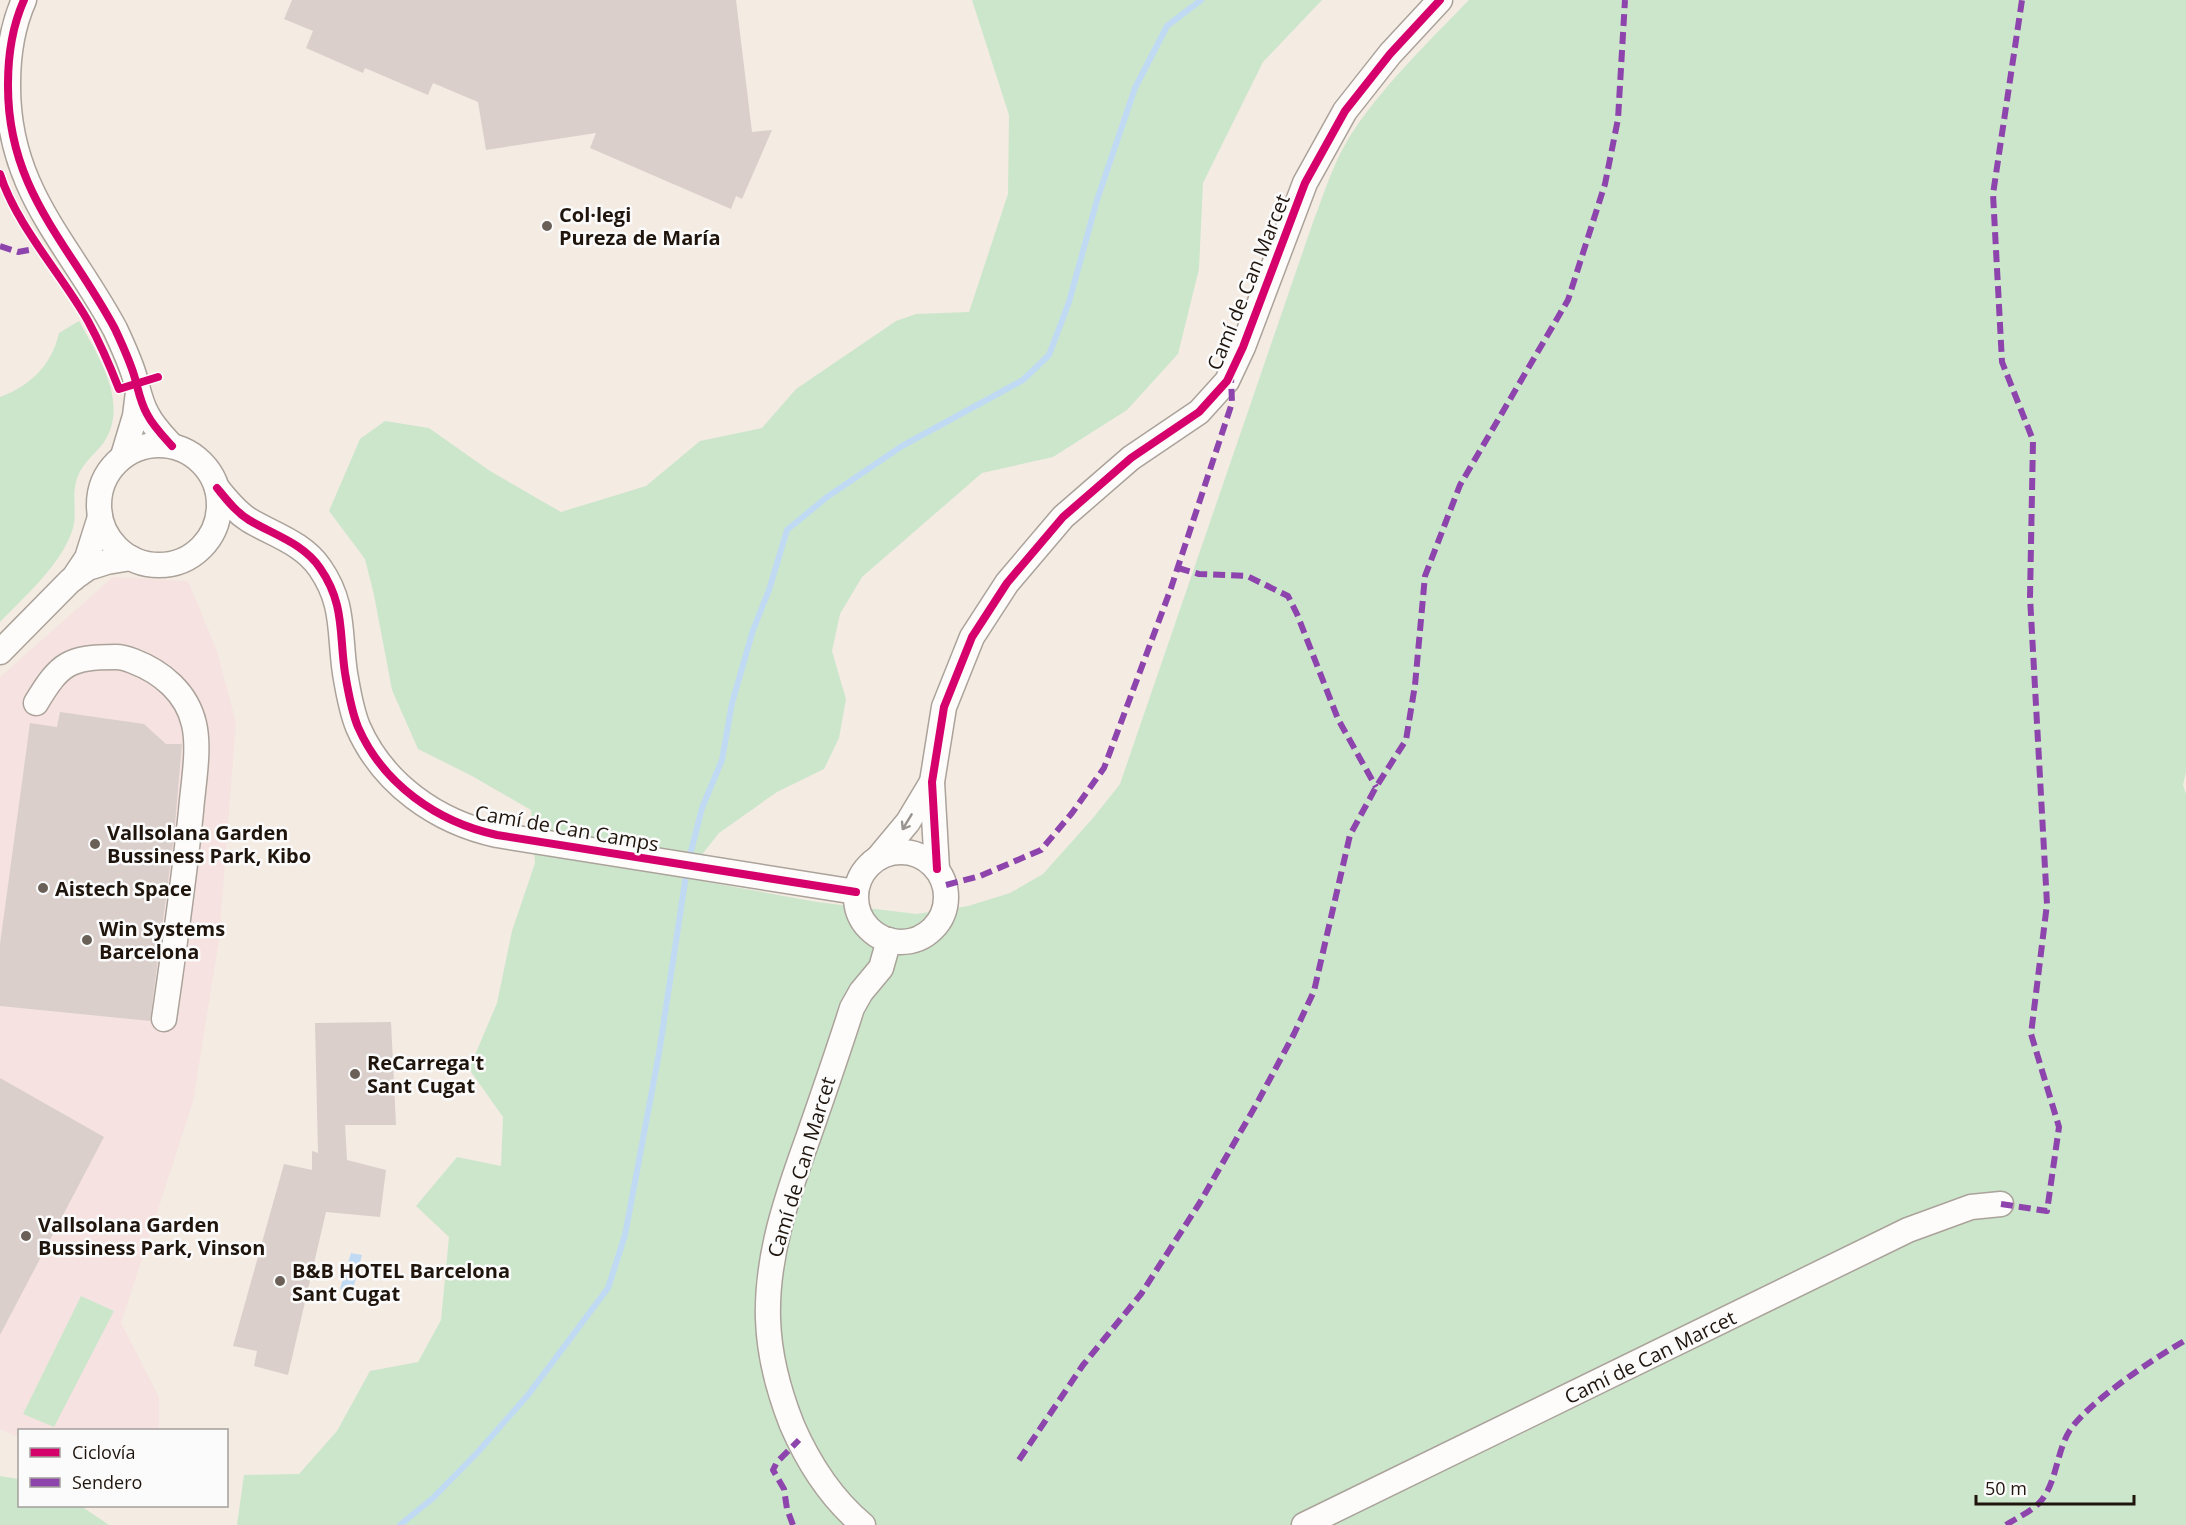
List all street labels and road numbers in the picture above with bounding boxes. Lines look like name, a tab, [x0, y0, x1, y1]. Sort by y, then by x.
street label: Camí de Can Marcet	[1200, 190, 1296, 374]
street label: Camí de Can Camps	[473, 799, 661, 857]
street label: Camí de Can Marcet	[761, 1073, 841, 1261]
street label: Camí de Can Marcet	[1560, 1304, 1740, 1410]

